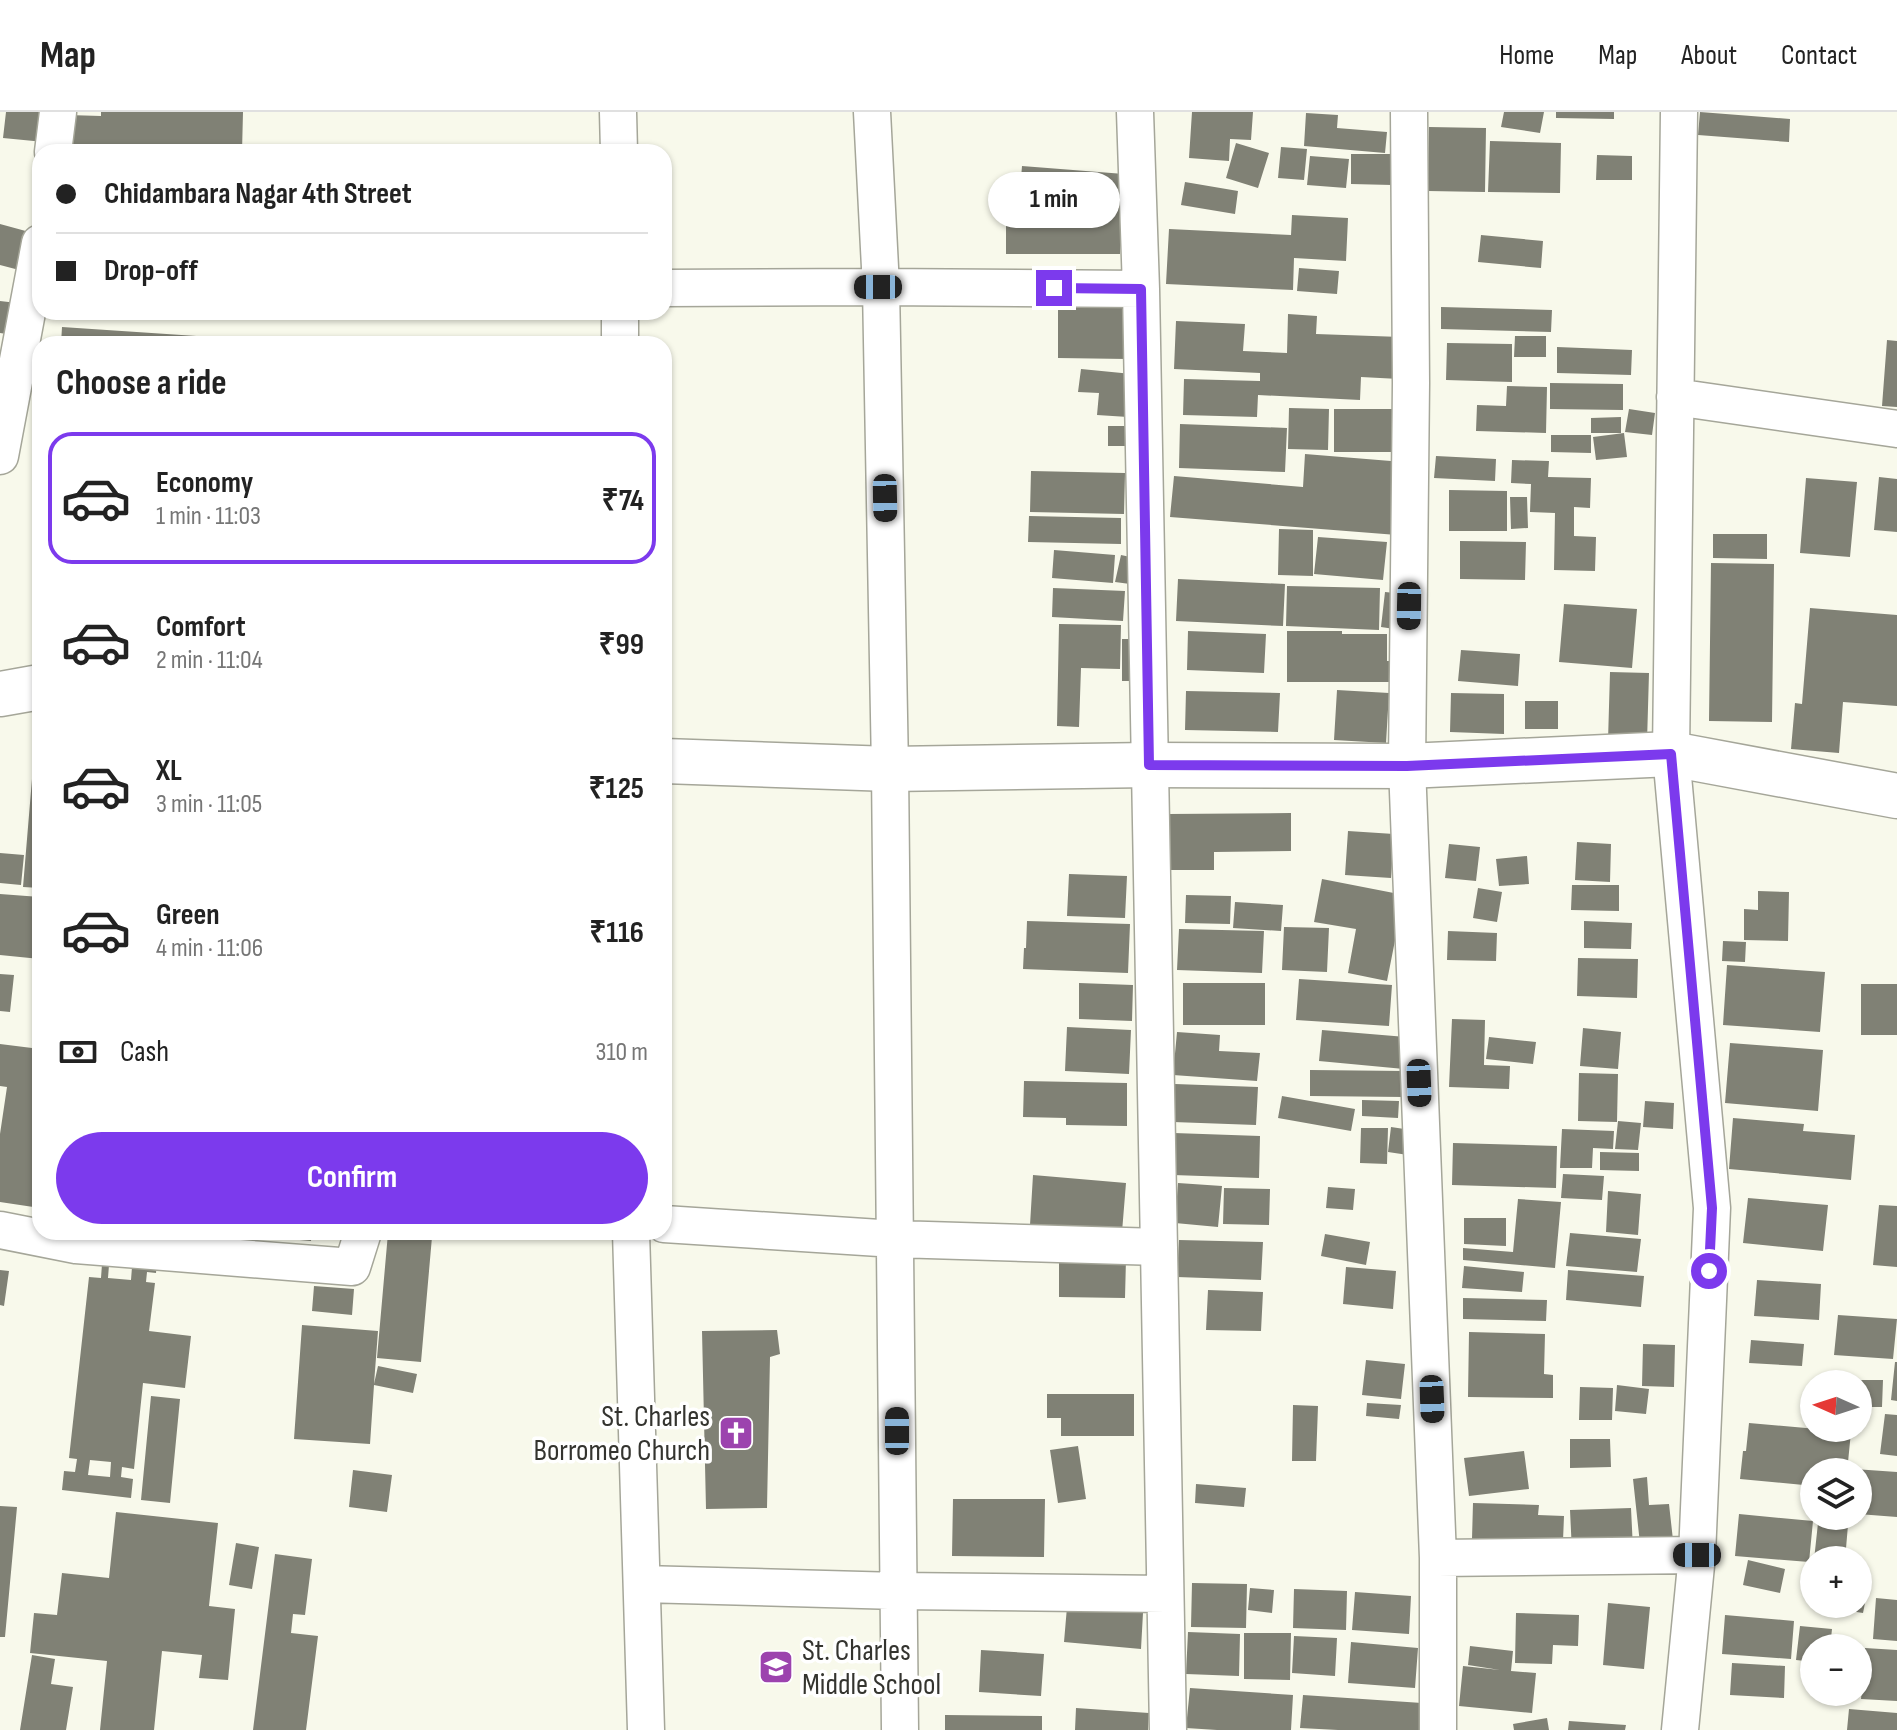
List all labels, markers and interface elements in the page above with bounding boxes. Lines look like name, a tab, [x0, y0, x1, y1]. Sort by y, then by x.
text: Map	[40, 33, 96, 78]
text: Home	[1499, 39, 1554, 72]
text: Map	[1598, 39, 1637, 72]
text: About	[1681, 39, 1737, 72]
text: Contact	[1781, 39, 1857, 72]
callout: 1 min	[988, 172, 1120, 228]
text: Chidambara Nagar 4th Street	[104, 176, 412, 212]
text: 1 min	[1030, 184, 1078, 215]
text: Drop-off	[104, 253, 198, 289]
route end	[1036, 270, 1072, 306]
car	[854, 275, 902, 299]
text: Choose a ride	[56, 362, 227, 405]
icon: car	[60, 462, 132, 534]
text: Economy	[156, 465, 253, 501]
car	[873, 474, 897, 522]
text: ₹74	[602, 483, 644, 519]
text: 1 min · 11:03	[156, 501, 261, 532]
car	[1397, 582, 1421, 630]
icon: car	[60, 606, 132, 678]
text: Comfort	[156, 609, 246, 645]
text: ₹99	[598, 627, 644, 663]
text: 2 min · 11:04	[156, 645, 263, 676]
icon: car	[60, 750, 132, 822]
text: XL	[156, 753, 182, 789]
text: ₹125	[588, 771, 644, 807]
text: 3 min · 11:05	[156, 789, 262, 820]
icon: car	[60, 894, 132, 966]
text: Green	[156, 897, 220, 933]
text: ₹116	[589, 915, 644, 951]
text: 4 min · 11:06	[156, 933, 263, 964]
icon: cash	[56, 1030, 100, 1074]
text: Cash	[120, 1034, 169, 1070]
text: 310 m	[596, 1037, 648, 1068]
car	[1406, 1059, 1432, 1107]
button: Confirm	[56, 1132, 648, 1224]
route start	[1691, 1253, 1727, 1289]
north arrow	[1800, 1370, 1872, 1442]
map controls	[1800, 1370, 1872, 1706]
car	[1419, 1375, 1445, 1423]
place label: St. Charles Borromeo Church	[534, 1399, 710, 1469]
car	[885, 1407, 909, 1455]
church icon: St. Charles Borromeo Church	[717, 1414, 755, 1452]
button: layers	[1800, 1458, 1872, 1530]
car	[1673, 1543, 1721, 1567]
button: +	[1800, 1546, 1872, 1618]
place label: St. Charles Middle School	[802, 1633, 941, 1703]
button: −	[1800, 1634, 1872, 1706]
school or university icon: St. Charles Middle School	[757, 1648, 795, 1686]

